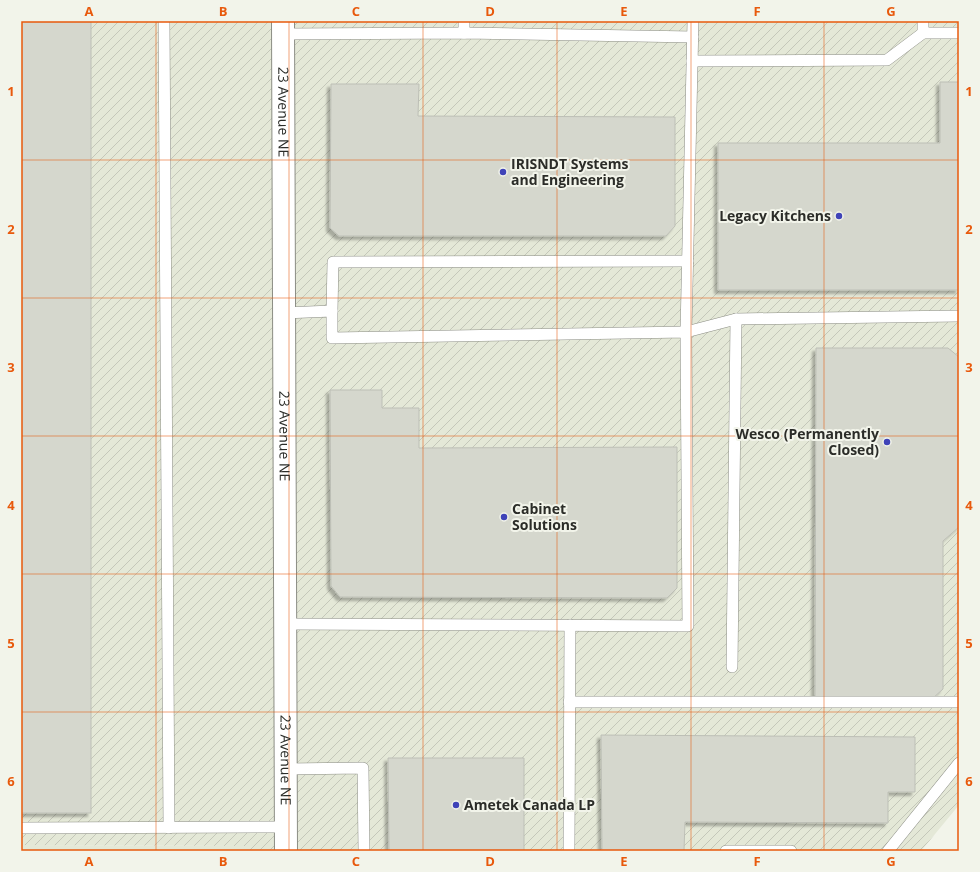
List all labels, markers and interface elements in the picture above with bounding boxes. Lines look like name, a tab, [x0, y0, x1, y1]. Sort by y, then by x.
text: A	[85, 2, 94, 20]
text: B	[219, 2, 228, 20]
text: C	[352, 2, 360, 20]
text: D	[485, 2, 495, 20]
text: E	[620, 2, 628, 20]
text: F	[753, 2, 761, 20]
text: G	[886, 2, 896, 20]
street label: 23 Avenue NE	[274, 67, 293, 157]
text: 1	[7, 82, 15, 100]
text: 1	[965, 82, 973, 100]
place label: IRISNDT Systems and Engineering	[511, 154, 628, 189]
marker: IRISNDT Systems and Engineering	[498, 167, 508, 177]
place label: Legacy Kitchens	[719, 206, 831, 225]
marker: Legacy Kitchens	[834, 211, 844, 221]
text: 2	[7, 220, 15, 238]
text: 2	[965, 220, 973, 238]
text: 3	[7, 358, 15, 376]
text: 3	[965, 358, 973, 376]
street label: 23 Avenue NE	[275, 391, 295, 481]
place label: Wesco (Permanently Closed)	[735, 424, 879, 459]
marker: Wesco (Permanently Closed)	[882, 437, 892, 447]
text: 4	[7, 496, 15, 514]
text: 4	[965, 496, 973, 514]
place label: Cabinet Solutions	[512, 499, 577, 534]
marker: Cabinet Solutions	[499, 512, 509, 522]
text: 5	[7, 634, 15, 652]
text: 5	[965, 634, 973, 652]
street label: 23 Avenue NE	[277, 715, 296, 805]
text: 6	[7, 772, 15, 790]
text: 6	[965, 772, 973, 790]
place label: Ametek Canada LP	[464, 795, 595, 814]
marker: Ametek Canada LP	[451, 800, 461, 810]
text: A	[85, 852, 94, 870]
text: B	[219, 852, 228, 870]
text: C	[352, 852, 360, 870]
text: D	[485, 852, 495, 870]
text: E	[620, 852, 628, 870]
text: F	[753, 852, 761, 870]
text: G	[886, 852, 896, 870]

